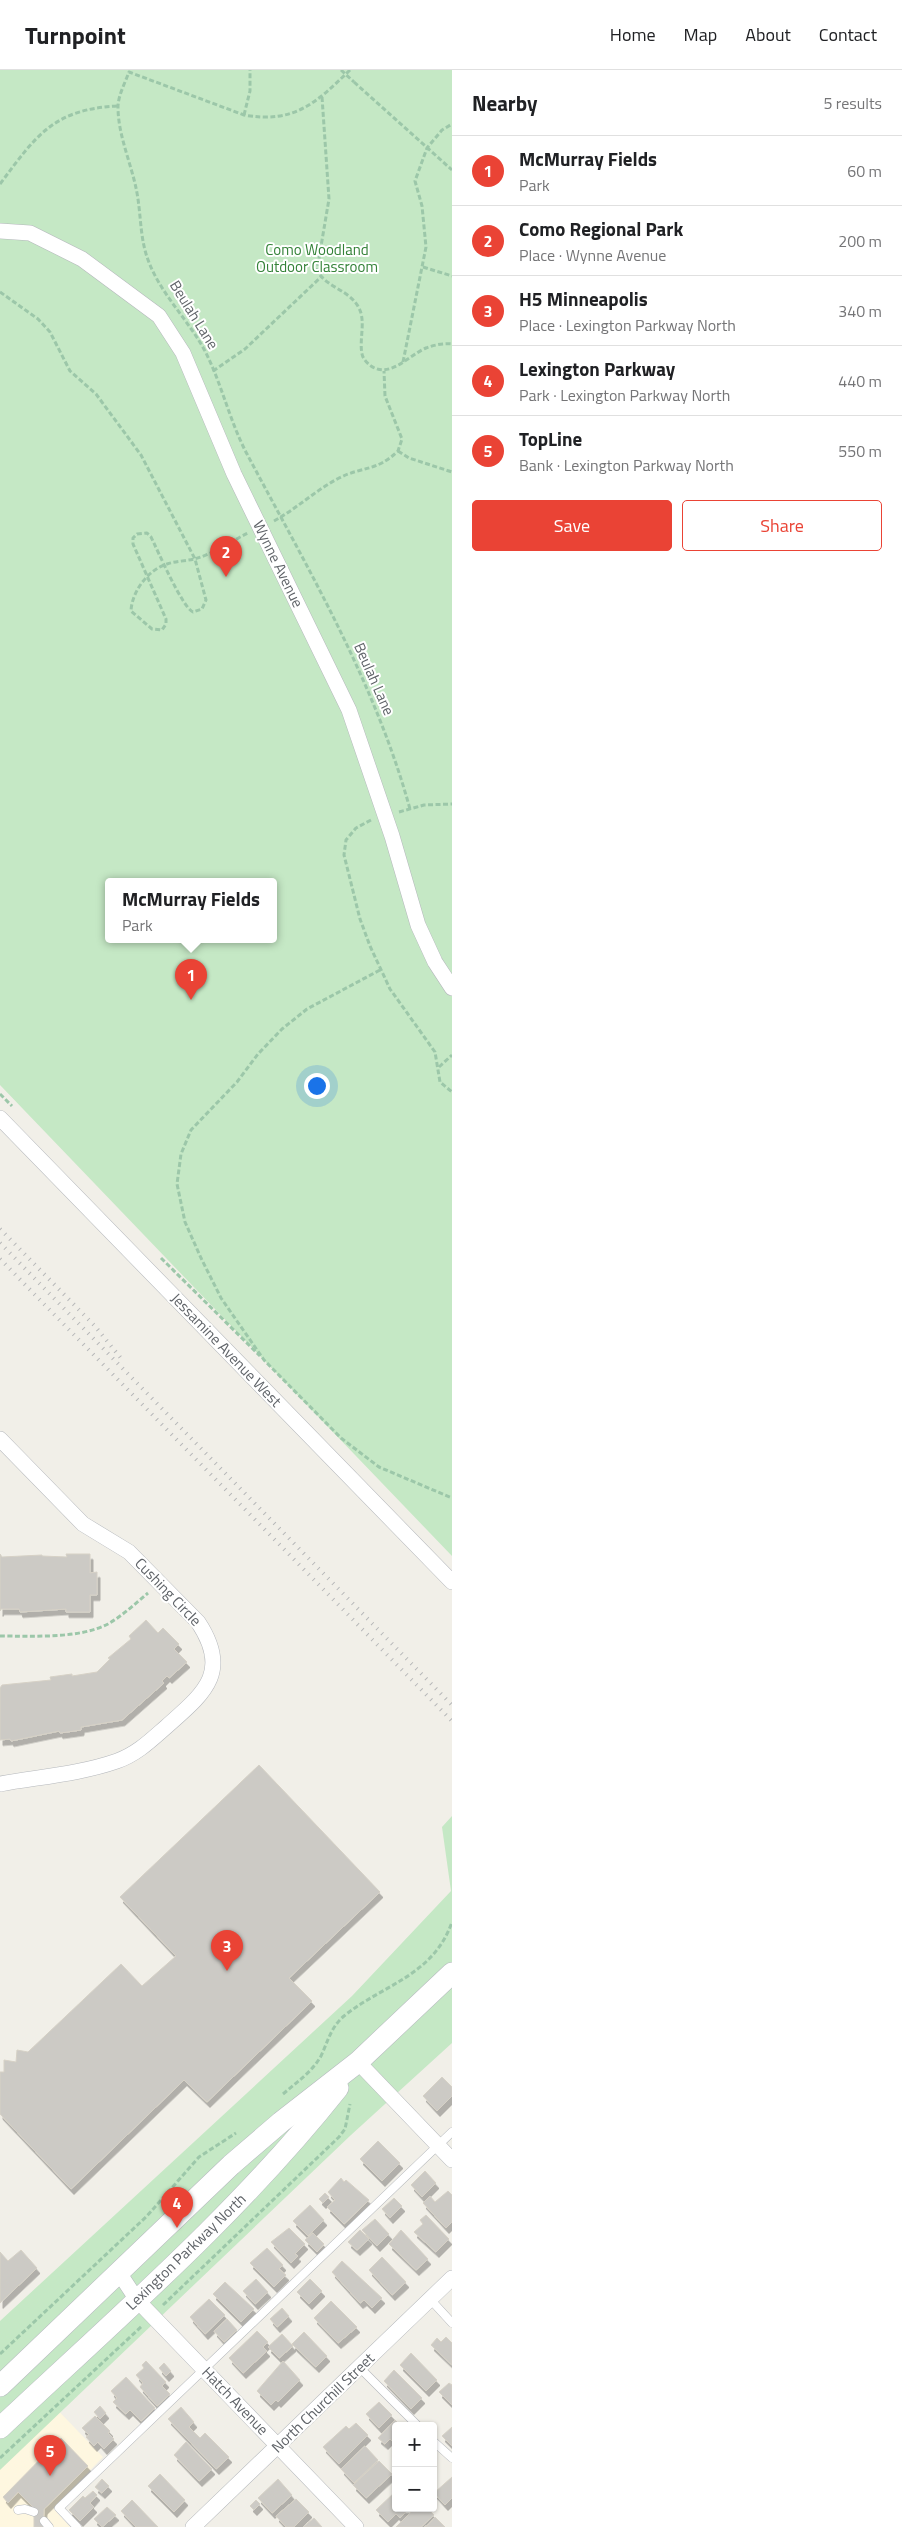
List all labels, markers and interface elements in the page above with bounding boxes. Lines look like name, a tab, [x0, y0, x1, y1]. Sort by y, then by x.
text: Turnpoint	[25, 17, 126, 53]
text: Home	[610, 21, 656, 48]
text: Map	[684, 21, 717, 48]
text: About	[745, 21, 791, 48]
text: Contact	[819, 21, 877, 48]
text: Nearby	[472, 87, 537, 119]
text: 5 results	[823, 91, 882, 115]
text: McMurray Fields	[519, 144, 657, 173]
text: 1	[484, 159, 492, 183]
text: 60 m	[847, 159, 882, 183]
text: Park	[519, 173, 550, 197]
text: Como Regional Park	[519, 214, 683, 243]
text: 2	[484, 229, 492, 253]
text: 200 m	[838, 229, 882, 253]
park label: Como Woodland Outdoor Classroom	[256, 238, 378, 278]
text: Place · Wynne Avenue	[519, 243, 666, 267]
street label: Beulah Lane	[164, 276, 225, 354]
text: H5 Minneapolis	[519, 284, 648, 313]
text: 3	[484, 299, 492, 323]
text: 340 m	[838, 299, 882, 323]
text: Place · Lexington Parkway North	[519, 313, 736, 337]
text: Lexington Parkway	[519, 354, 675, 383]
text: 4	[484, 369, 492, 393]
text: 440 m	[838, 369, 882, 393]
text: Park · Lexington Parkway North	[519, 383, 730, 407]
text: TopLine	[519, 424, 582, 453]
text: 5	[484, 439, 492, 463]
text: 550 m	[838, 439, 882, 463]
text: Bank · Lexington Parkway North	[519, 453, 734, 477]
button: Save	[472, 500, 672, 551]
button: Share	[682, 500, 882, 551]
street label: Wynne Avenue	[247, 516, 309, 611]
pin: 2	[210, 536, 242, 577]
street label: Beulah Lane	[348, 639, 401, 719]
popup	[105, 878, 277, 943]
text: McMurray Fields	[122, 884, 260, 913]
text: Park	[122, 913, 153, 937]
pin: 1	[175, 959, 207, 1000]
your location	[304, 1073, 330, 1099]
street label: Jessamine Avenue West	[166, 1287, 288, 1413]
street label: Cushing Circle	[130, 1552, 207, 1631]
pin: 3	[211, 1930, 243, 1971]
pin: 4	[161, 2187, 193, 2228]
street label: Lexington Parkway North	[120, 2188, 251, 2315]
street label: North Churchill Street	[266, 2347, 380, 2458]
street label: Hatch Avenue	[197, 2361, 274, 2440]
map controls	[392, 2422, 437, 2512]
button: +	[392, 2422, 437, 2467]
pin: 5	[34, 2435, 66, 2476]
button: −	[392, 2467, 437, 2512]

